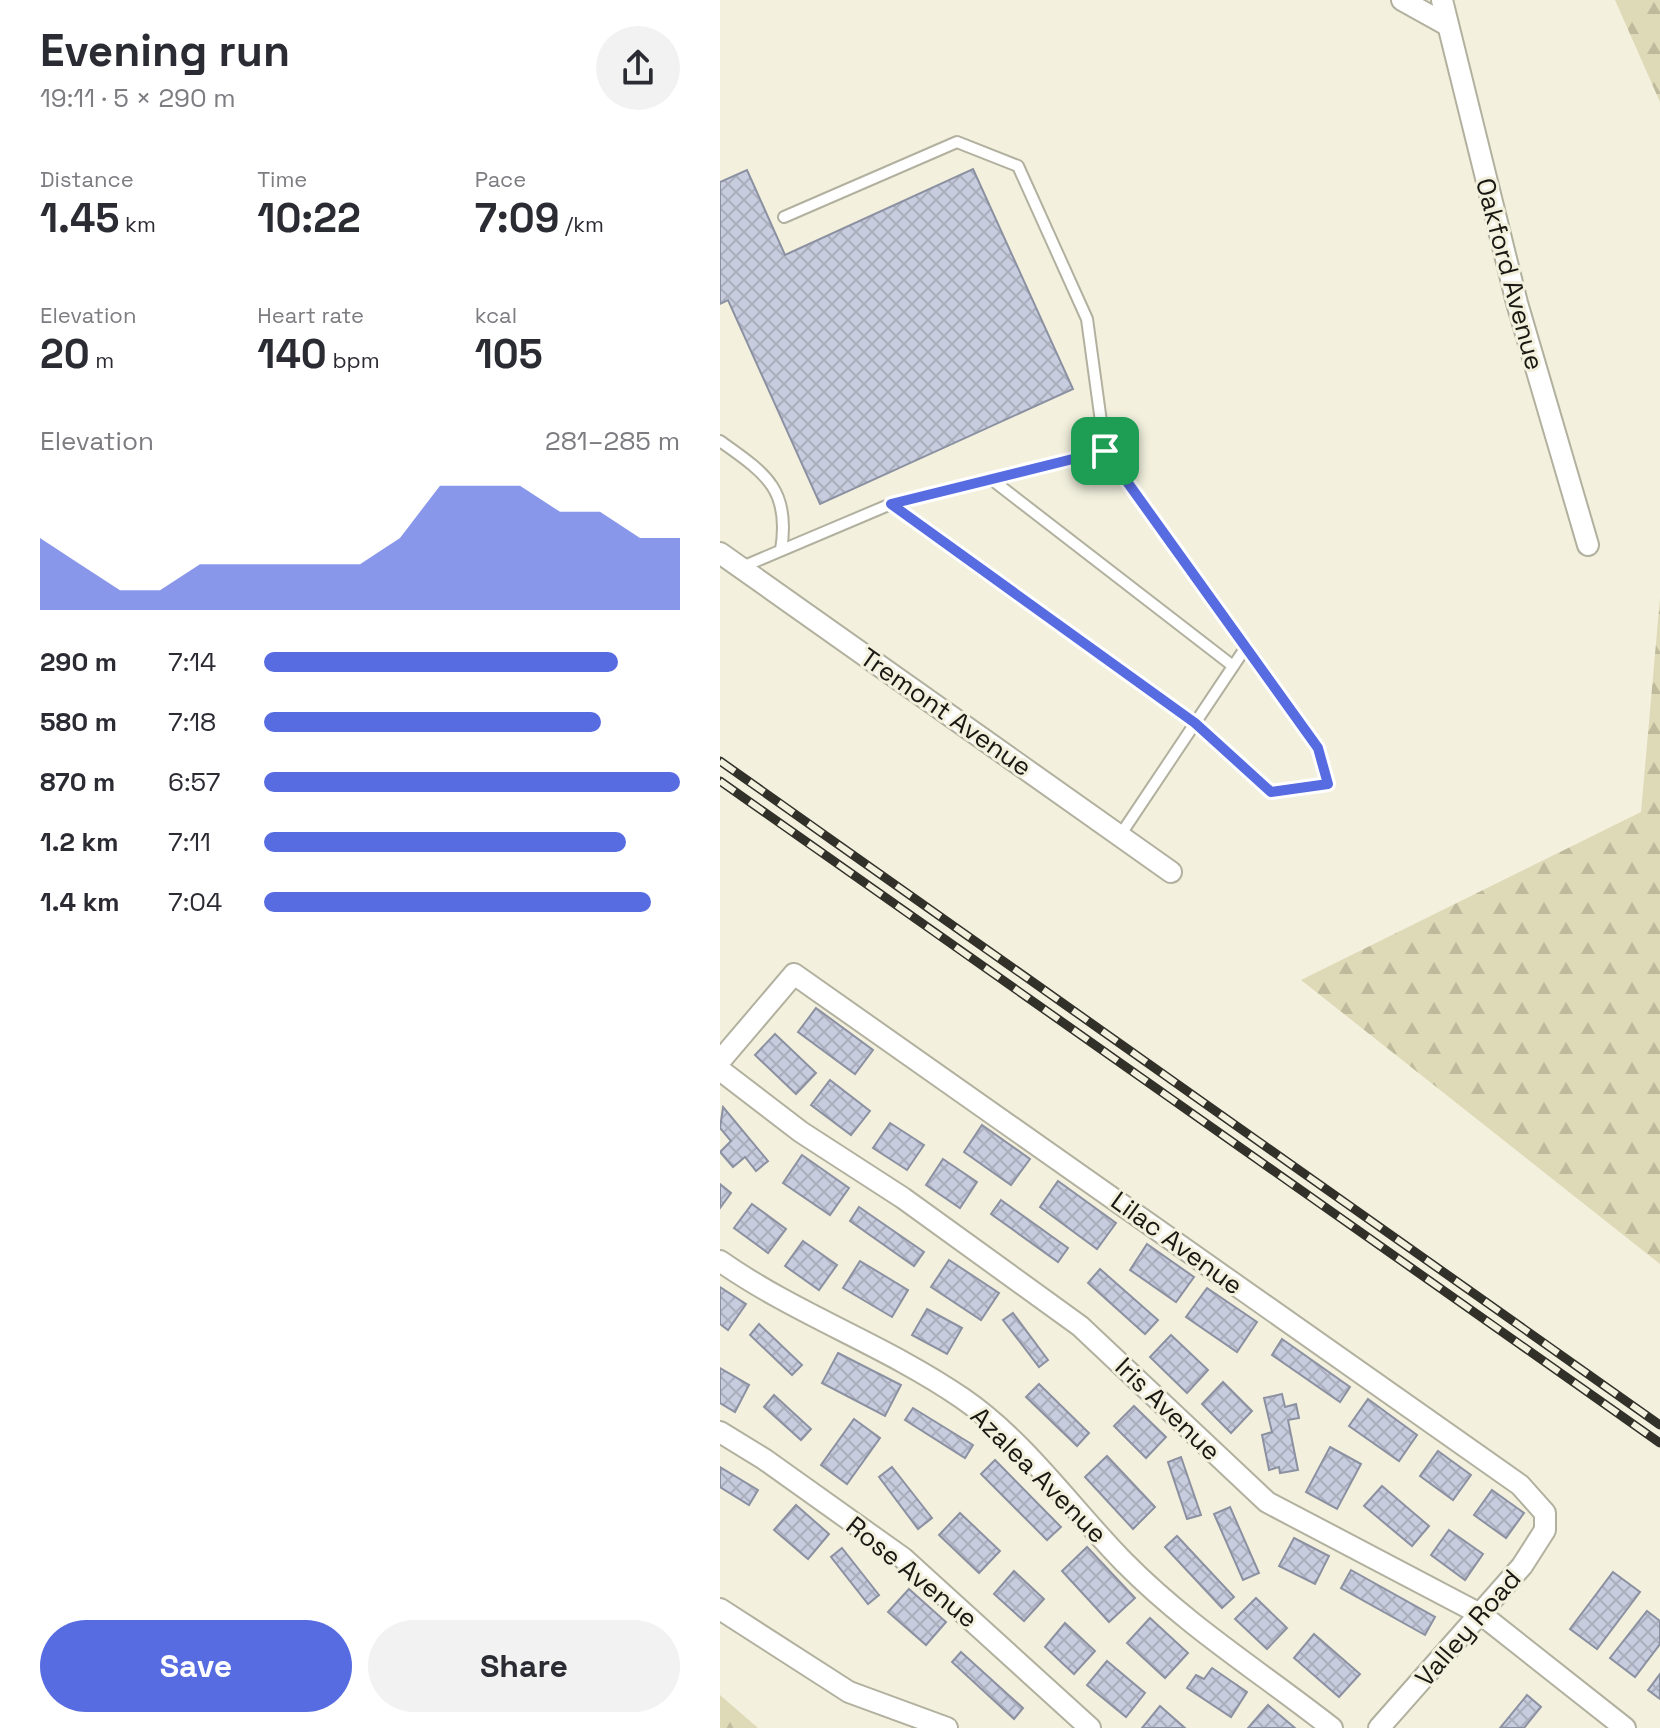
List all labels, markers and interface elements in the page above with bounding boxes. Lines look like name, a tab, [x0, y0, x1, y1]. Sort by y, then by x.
text: Evening run	[40, 23, 290, 79]
button: share	[596, 26, 680, 110]
text: 19:11 · 5 × 290 m	[40, 81, 236, 115]
text: Distance	[40, 165, 134, 193]
text: Time	[257, 165, 307, 193]
text: Pace	[475, 165, 526, 193]
street label: Oakford Avenue	[1468, 174, 1552, 374]
text: 1.45	[40, 193, 119, 244]
text: 10:22	[257, 193, 361, 244]
text: 7:09	[475, 193, 559, 244]
text: km	[119, 210, 156, 238]
text: /km	[559, 210, 604, 238]
text: Elevation	[40, 301, 136, 329]
text: Heart rate	[257, 301, 364, 329]
text: kcal	[475, 301, 517, 329]
text: 20	[40, 329, 90, 380]
text: 140	[257, 329, 327, 380]
text: 105	[475, 329, 543, 380]
text: m	[90, 346, 114, 374]
text: bpm	[327, 346, 380, 374]
pin	[1071, 417, 1139, 485]
text: Elevation	[40, 424, 154, 458]
text: 281–285 m	[545, 424, 680, 458]
icon: arrive	[1083, 429, 1127, 473]
street label: Tremont Avenue	[853, 640, 1039, 784]
text: 290 m	[40, 645, 117, 679]
text: 7:14	[168, 645, 216, 679]
text: 580 m	[40, 705, 117, 739]
text: 7:18	[168, 705, 216, 739]
text: 870 m	[40, 765, 115, 799]
text: 6:57	[168, 765, 220, 799]
text: 1.2 km	[40, 825, 118, 859]
text: 7:11	[168, 825, 211, 859]
text: 1.4 km	[40, 885, 120, 919]
text: 7:04	[168, 885, 222, 919]
street label: Lilac Avenue	[1104, 1184, 1250, 1302]
street label: Iris Avenue	[1108, 1350, 1228, 1468]
street label: Azalea Avenue	[963, 1399, 1115, 1551]
street label: Rose Avenue	[839, 1509, 985, 1635]
street label: Valley Road	[1408, 1562, 1528, 1694]
button: Save	[40, 1620, 352, 1712]
button: Share	[368, 1620, 680, 1712]

